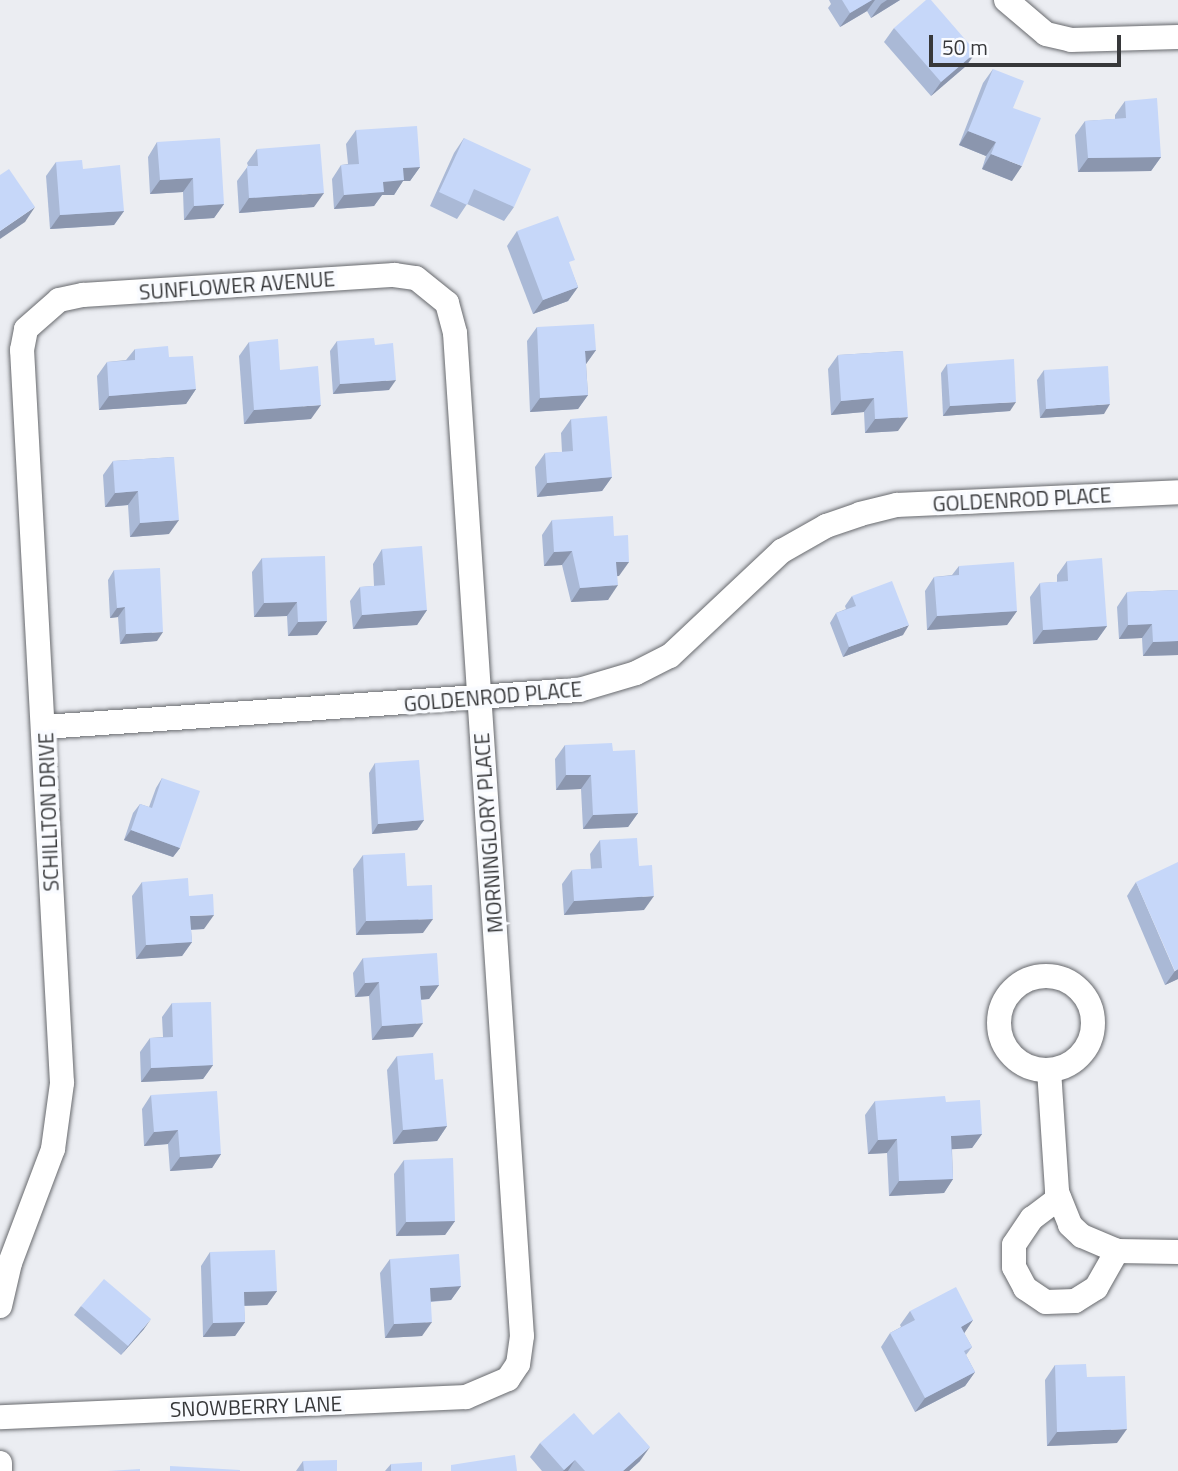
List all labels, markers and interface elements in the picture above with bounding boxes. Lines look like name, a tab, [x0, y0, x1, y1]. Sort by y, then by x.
scale bar	[933, 21, 1126, 65]
text: 50 m	[942, 31, 988, 63]
street label: SUNFLOWER AVENUE	[138, 266, 336, 304]
street label: GOLDENROD PLACE	[932, 482, 1112, 516]
street label: GOLDENROD PLACE	[403, 676, 583, 716]
street label: SCHILLTON DRIVE	[33, 732, 63, 892]
street label: MORNINGLORY PLACE	[468, 732, 508, 934]
street label: SNOWBERRY LANE	[169, 1390, 343, 1422]

